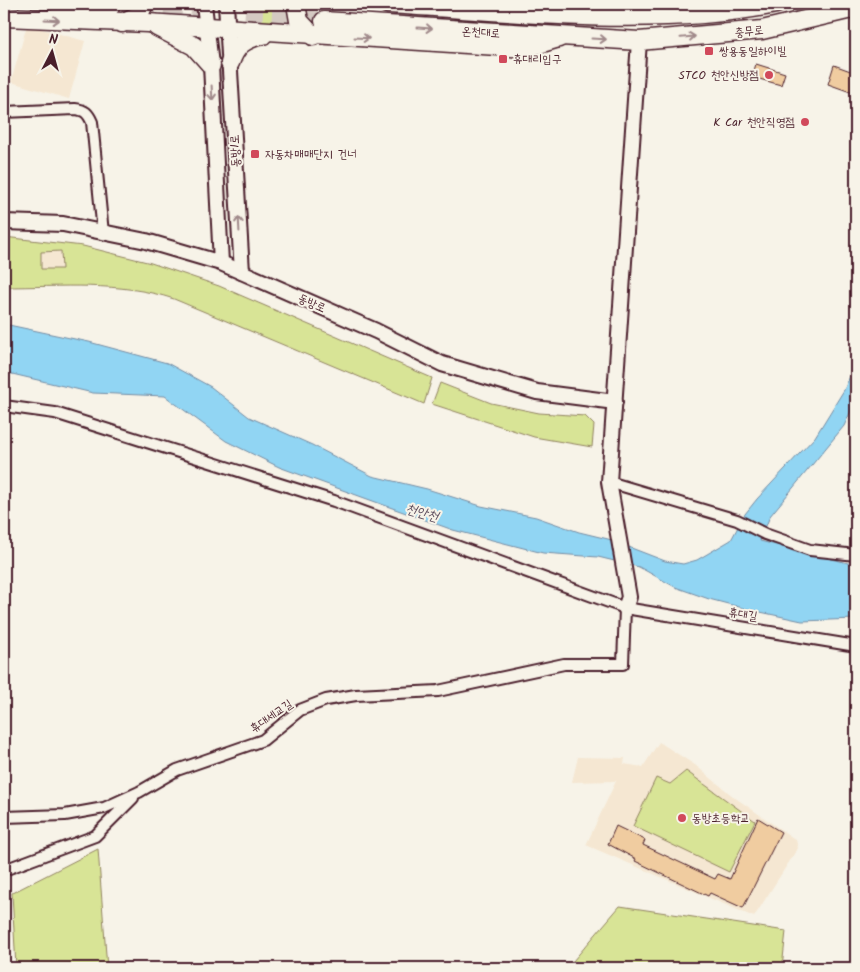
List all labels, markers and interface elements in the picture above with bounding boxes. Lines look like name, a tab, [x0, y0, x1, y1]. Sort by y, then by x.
one-way arrow	[44, 15, 60, 24]
street label: 충무로	[734, 21, 764, 42]
street label: 온천대로	[461, 22, 501, 43]
one-way arrow	[417, 24, 433, 33]
north arrow	[28, 28, 78, 78]
text: N	[48, 29, 59, 51]
one-way arrow	[679, 32, 695, 41]
one-way arrow	[354, 34, 370, 43]
one-way arrow	[591, 35, 607, 44]
place label: 쌍용동일하이빌	[719, 42, 787, 61]
marker: 쌍용동일하이빌	[703, 45, 715, 57]
place label: 휴대리입구	[513, 50, 562, 69]
marker: 휴대리입구	[497, 53, 509, 65]
place label: STCO 천안신방점	[679, 66, 759, 85]
marker: STCO 천안신방점	[763, 69, 775, 81]
one-way arrow	[208, 85, 217, 101]
place label: K Car 천안직영점	[713, 113, 795, 132]
marker: K Car 천안직영점	[799, 116, 811, 128]
street label: 동방1로	[225, 134, 246, 168]
place label: 자동차매매단지 건너	[265, 145, 357, 164]
marker: 자동차매매단지 건너	[249, 148, 261, 160]
one-way arrow	[234, 216, 243, 232]
street label: 동방로	[295, 289, 329, 318]
water label: 천안천	[402, 498, 443, 529]
street label: 휴대길	[727, 603, 759, 626]
street label: 휴대세교길	[246, 695, 297, 738]
place label: 동방초등학교	[692, 809, 750, 828]
marker: 동방초등학교	[676, 812, 688, 824]

